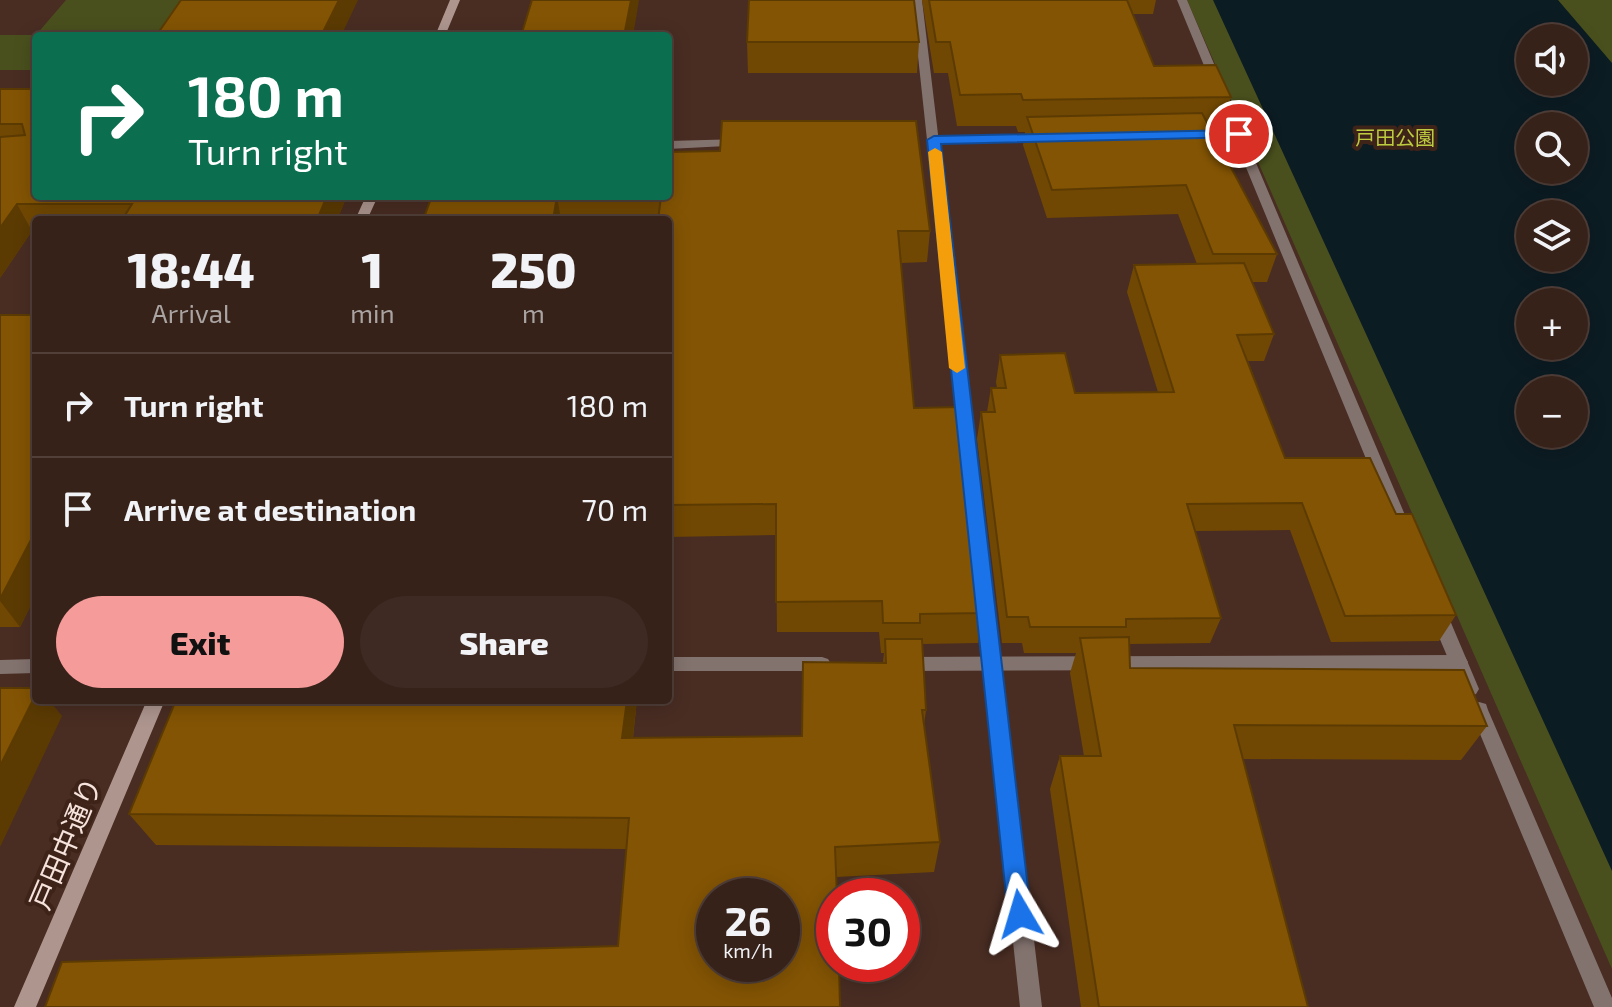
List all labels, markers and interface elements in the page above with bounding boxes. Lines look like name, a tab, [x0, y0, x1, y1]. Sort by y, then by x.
map controls	[1516, 24, 1588, 448]
button: sound	[1516, 24, 1588, 96]
text: 180 m	[188, 61, 344, 128]
icon: right	[56, 64, 160, 168]
pin	[1205, 100, 1273, 168]
icon: arrive	[1217, 112, 1261, 156]
button: search	[1516, 112, 1588, 184]
park label: 戸田公園	[1355, 125, 1435, 149]
text: Turn right	[188, 129, 348, 172]
button: layers	[1516, 200, 1588, 272]
text: 18:44	[128, 240, 255, 298]
text: 1	[362, 240, 383, 298]
text: 250	[490, 240, 576, 298]
button: +	[1516, 288, 1588, 360]
text: Arrival	[152, 297, 231, 328]
text: min	[350, 297, 395, 328]
text: m	[522, 297, 545, 328]
button: −	[1516, 376, 1588, 448]
icon: right	[56, 383, 100, 427]
text: Turn right	[124, 387, 264, 423]
text: 180 m	[567, 387, 648, 423]
icon: arrive	[56, 487, 100, 531]
text: Arrive at destination	[124, 491, 416, 527]
text: 70 m	[582, 491, 648, 527]
button: Exit	[56, 596, 344, 688]
button: Share	[360, 596, 648, 688]
street label: 戸田中通り	[22, 772, 108, 914]
position arrow	[978, 872, 1062, 956]
speed limit sign: 30	[816, 878, 920, 982]
text: 26	[725, 896, 771, 944]
text: km/h	[723, 938, 773, 962]

